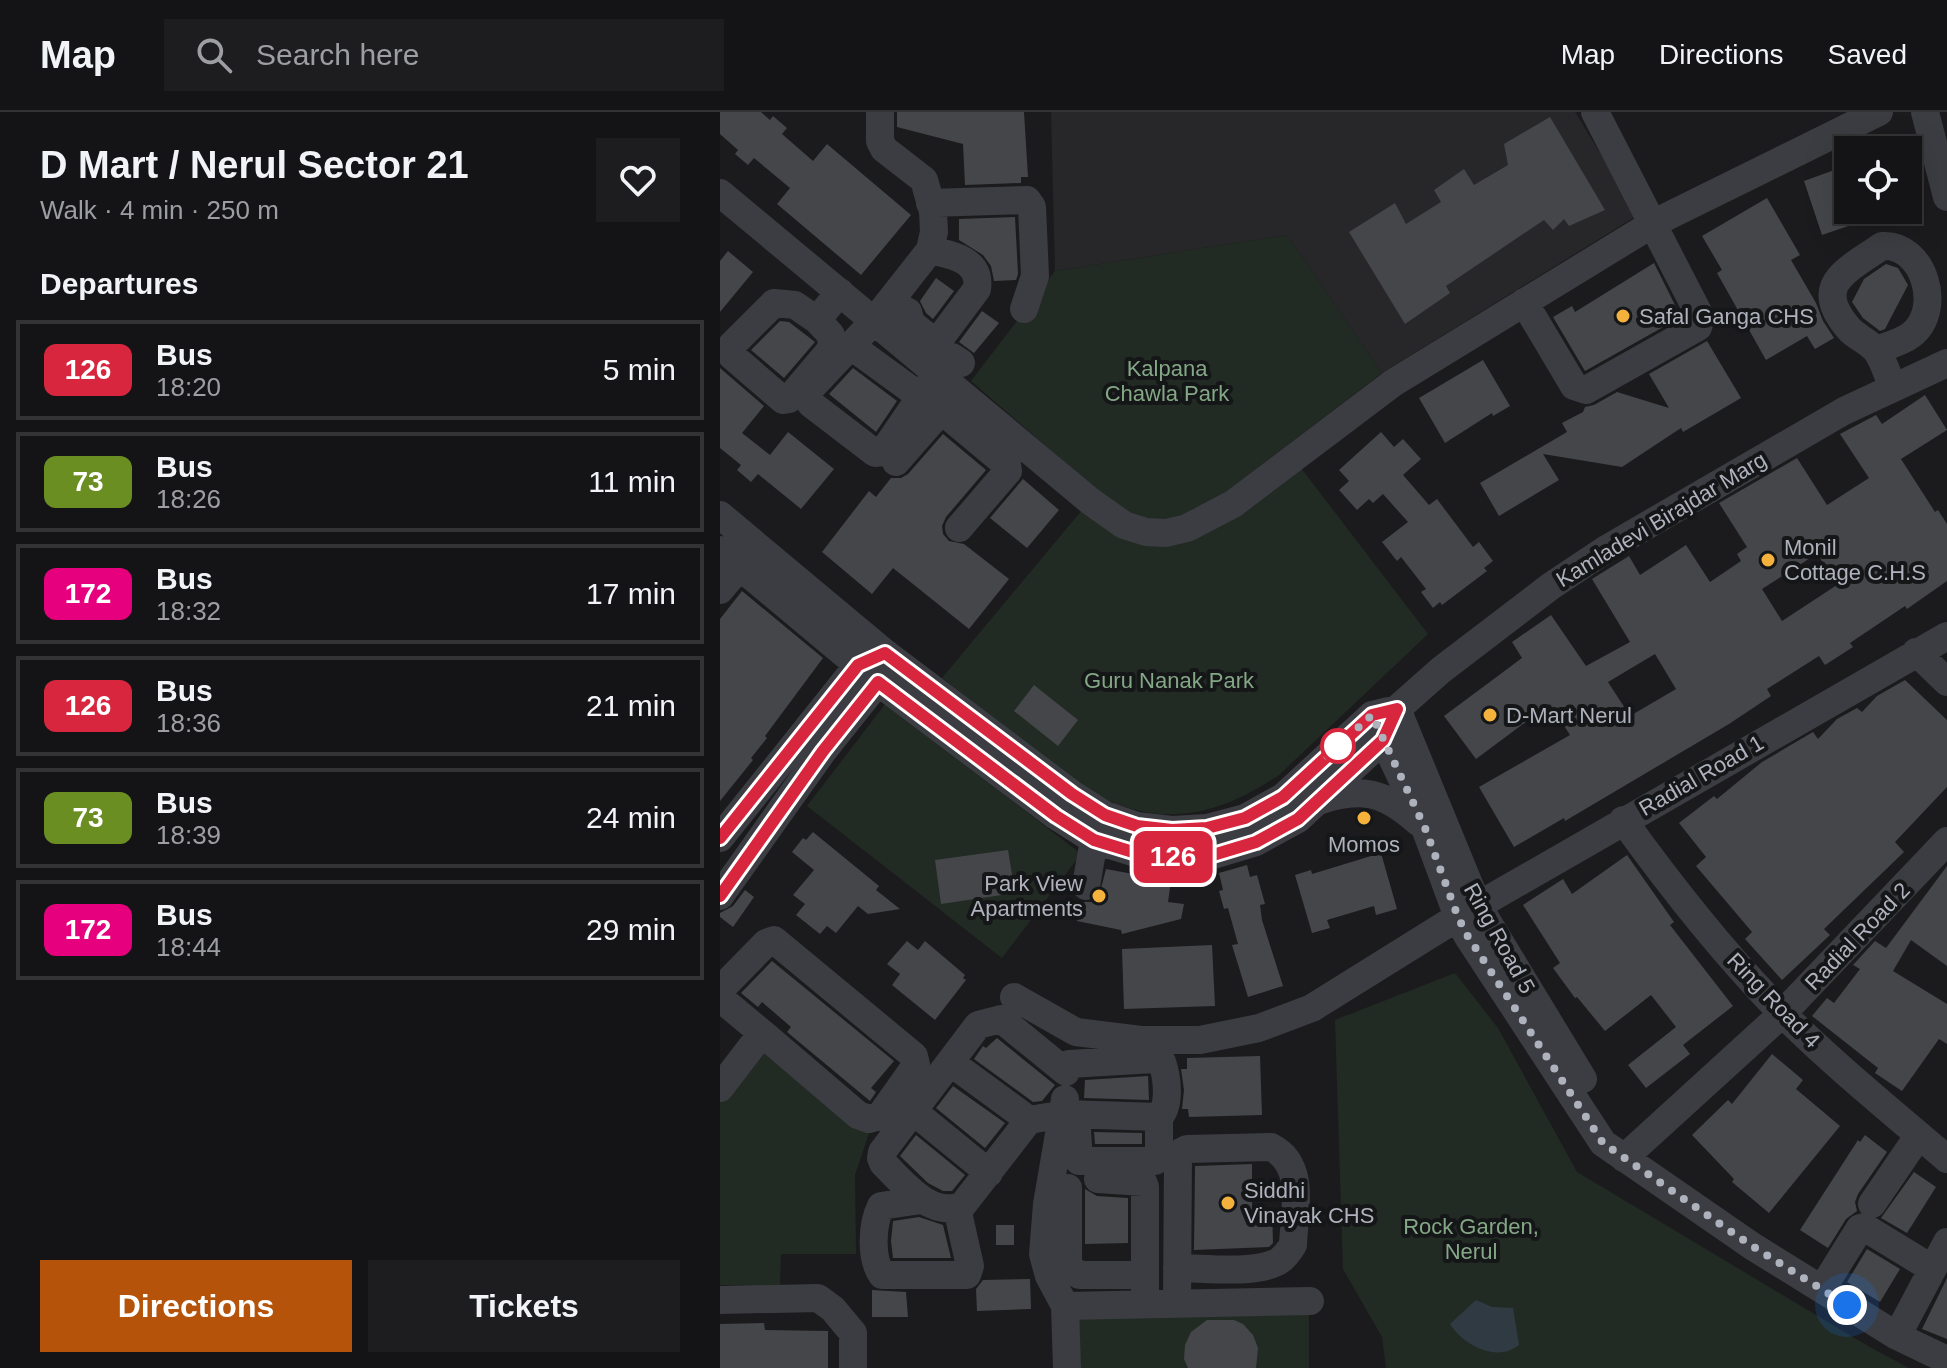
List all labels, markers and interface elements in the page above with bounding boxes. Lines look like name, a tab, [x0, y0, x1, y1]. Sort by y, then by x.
search box	[164, 19, 724, 91]
icon: search	[192, 33, 236, 77]
text: Map	[40, 34, 116, 76]
text: Search here	[256, 38, 419, 71]
text: Map	[1561, 39, 1615, 70]
text: Directions	[1659, 39, 1784, 70]
text: Saved	[1828, 39, 1907, 70]
map controls	[1834, 136, 1922, 224]
button: locate	[1834, 136, 1922, 224]
button: heart	[596, 138, 680, 222]
text: D Mart / Nerul Sector 21	[40, 144, 469, 186]
text: Walk · 4 min · 250 m	[40, 195, 279, 225]
text: Departures	[40, 267, 198, 300]
place label: Safal Ganga CHS	[1639, 304, 1814, 329]
marker: Safal Ganga CHS	[1614, 307, 1632, 325]
text: Bus	[156, 338, 213, 371]
text: 5 min	[603, 353, 676, 386]
text: 126	[65, 354, 111, 385]
park label: Kalpana Chawla Park	[1105, 356, 1230, 406]
text: 18:20	[156, 372, 221, 402]
street label: Kamladevi Birajdar Marg	[1552, 447, 1771, 592]
text: Bus	[156, 450, 213, 483]
text: 11 min	[588, 465, 676, 498]
text: 73	[72, 466, 104, 497]
text: 18:26	[156, 484, 221, 514]
place label: Monil Cottage C.H.S	[1784, 535, 1926, 585]
marker: Monil Cottage C.H.S	[1759, 551, 1777, 569]
text: Bus	[156, 562, 213, 595]
text: 17 min	[586, 577, 676, 610]
text: 172	[65, 578, 111, 609]
text: 18:32	[156, 596, 221, 626]
park label: Guru Nanak Park	[1084, 668, 1255, 693]
text: Bus	[156, 674, 213, 707]
text: 21 min	[586, 689, 676, 722]
text: 126	[65, 690, 111, 721]
place label: D-Mart Nerul	[1506, 703, 1632, 728]
marker: D-Mart Nerul	[1481, 706, 1499, 724]
text: 18:36	[156, 708, 221, 738]
unlabelled marker	[1321, 729, 1355, 763]
street label: Radial Road 1	[1635, 730, 1768, 821]
text: Bus	[156, 786, 213, 819]
text: 24 min	[586, 801, 676, 834]
text: 73	[72, 802, 104, 833]
marker: Momos	[1355, 809, 1373, 827]
text: 18:39	[156, 820, 221, 850]
line badge: 126	[1127, 831, 1219, 883]
place label: Momos	[1328, 832, 1400, 857]
text: 126	[1150, 841, 1196, 872]
place label: Park View Apartments	[971, 871, 1083, 921]
street label: Radial Road 2	[1800, 878, 1915, 995]
street label: Ring Road 5	[1459, 879, 1540, 998]
marker: Park View Apartments	[1090, 887, 1108, 905]
text: Bus	[156, 898, 213, 931]
text: 29 min	[586, 913, 676, 946]
text: 172	[65, 914, 111, 945]
text: 18:44	[156, 932, 221, 962]
street label: Ring Road 4	[1722, 948, 1825, 1053]
place label: Siddhi Vinayak CHS	[1244, 1178, 1374, 1228]
marker: Siddhi Vinayak CHS	[1219, 1194, 1237, 1212]
park label: Rock Garden, Nerul	[1403, 1214, 1539, 1264]
button: Directions	[40, 1260, 352, 1352]
button: Tickets	[368, 1260, 680, 1352]
your location	[1827, 1285, 1867, 1325]

